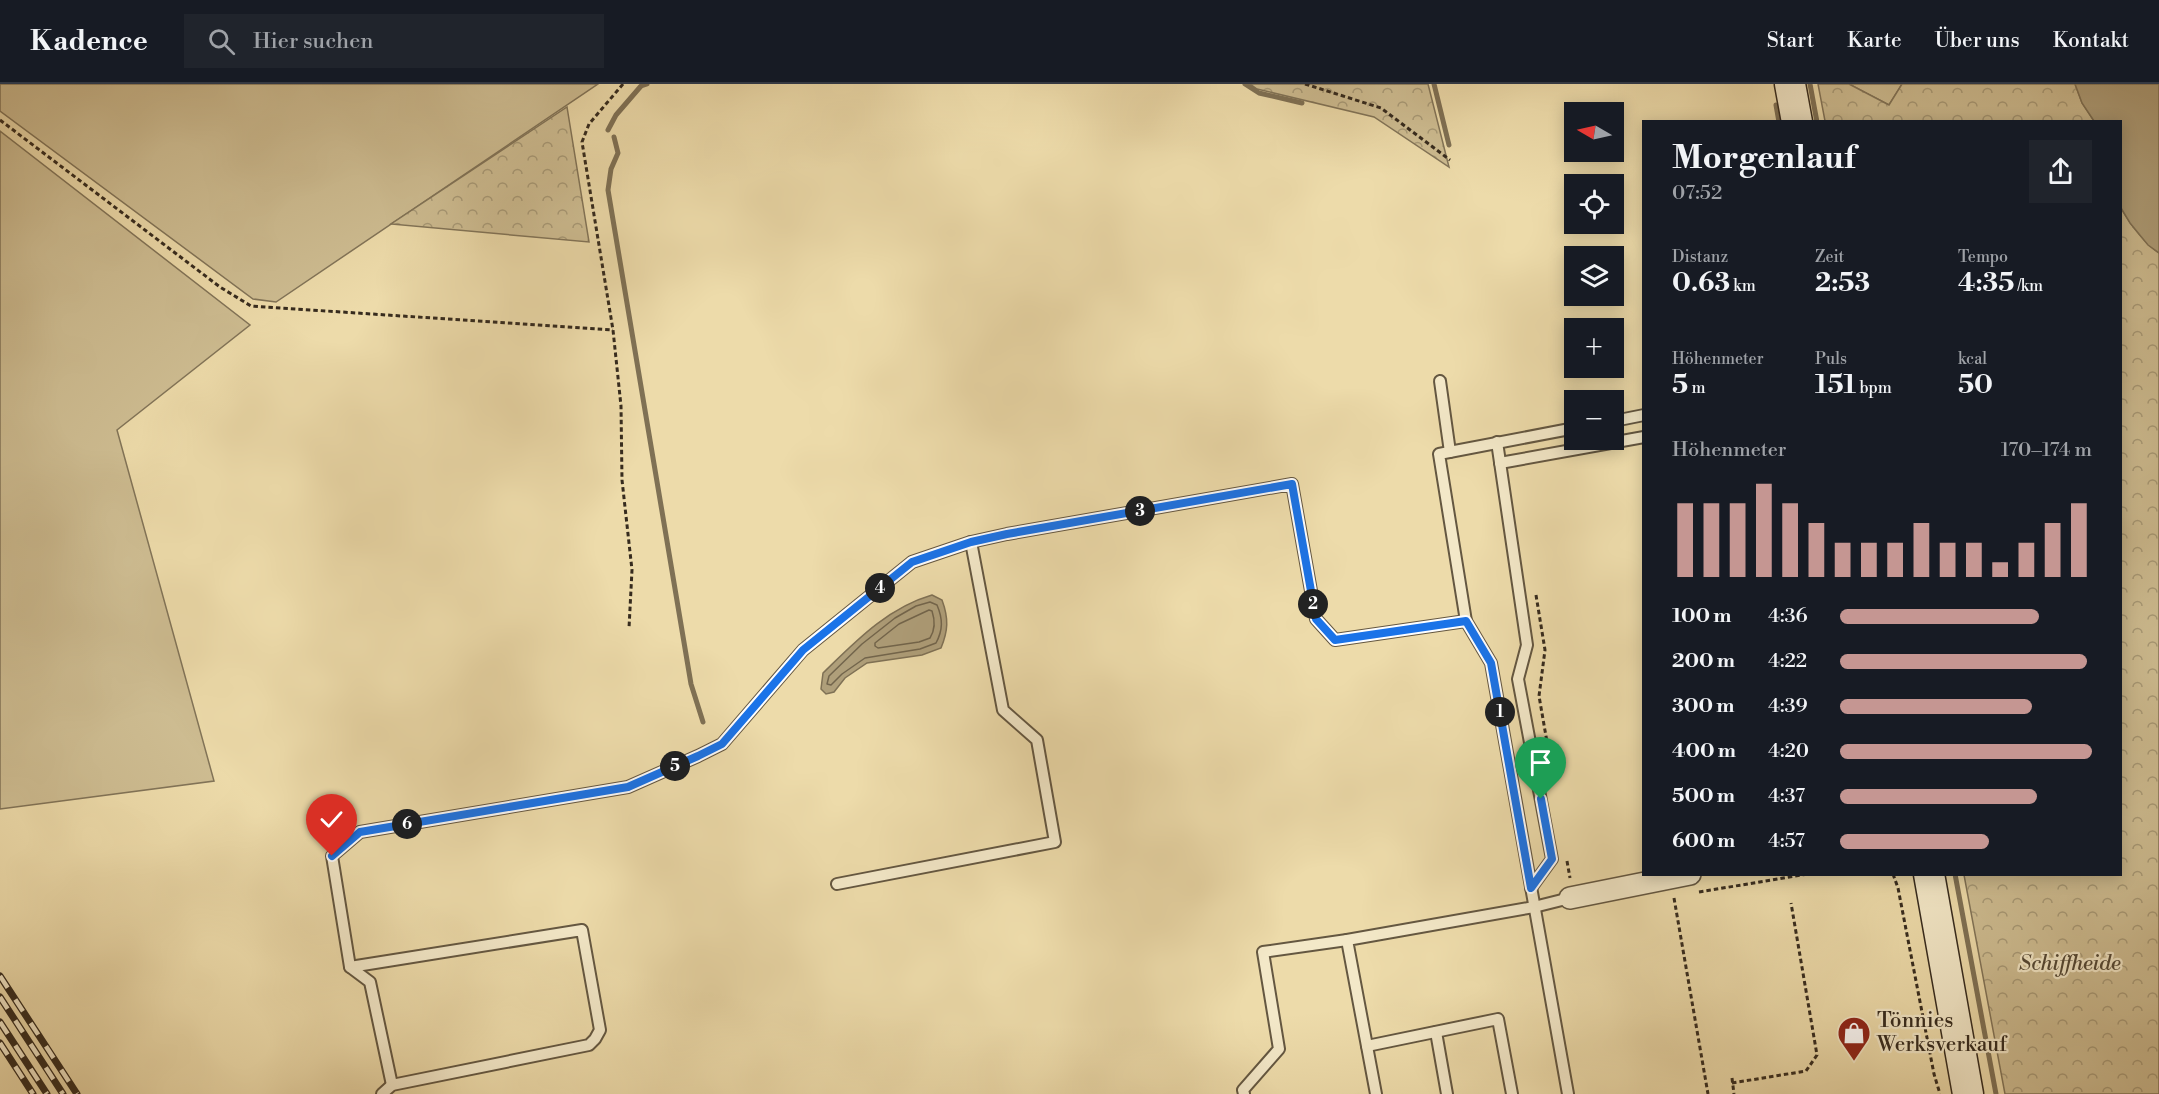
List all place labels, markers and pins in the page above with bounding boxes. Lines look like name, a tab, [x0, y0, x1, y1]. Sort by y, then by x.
pin: 3	[1125, 496, 1155, 526]
pin: 4	[865, 573, 895, 603]
pin: 2	[1298, 589, 1328, 619]
pin: 1	[1485, 697, 1515, 727]
pin	[1515, 737, 1566, 799]
pin: 5	[660, 751, 690, 781]
pin	[306, 794, 357, 856]
pin: 6	[392, 809, 422, 839]
place label: Tönnies Werksverkauf	[1876, 1008, 2008, 1058]
shop icon: Tönnies Werksverkauf	[1836, 1015, 1872, 1062]

